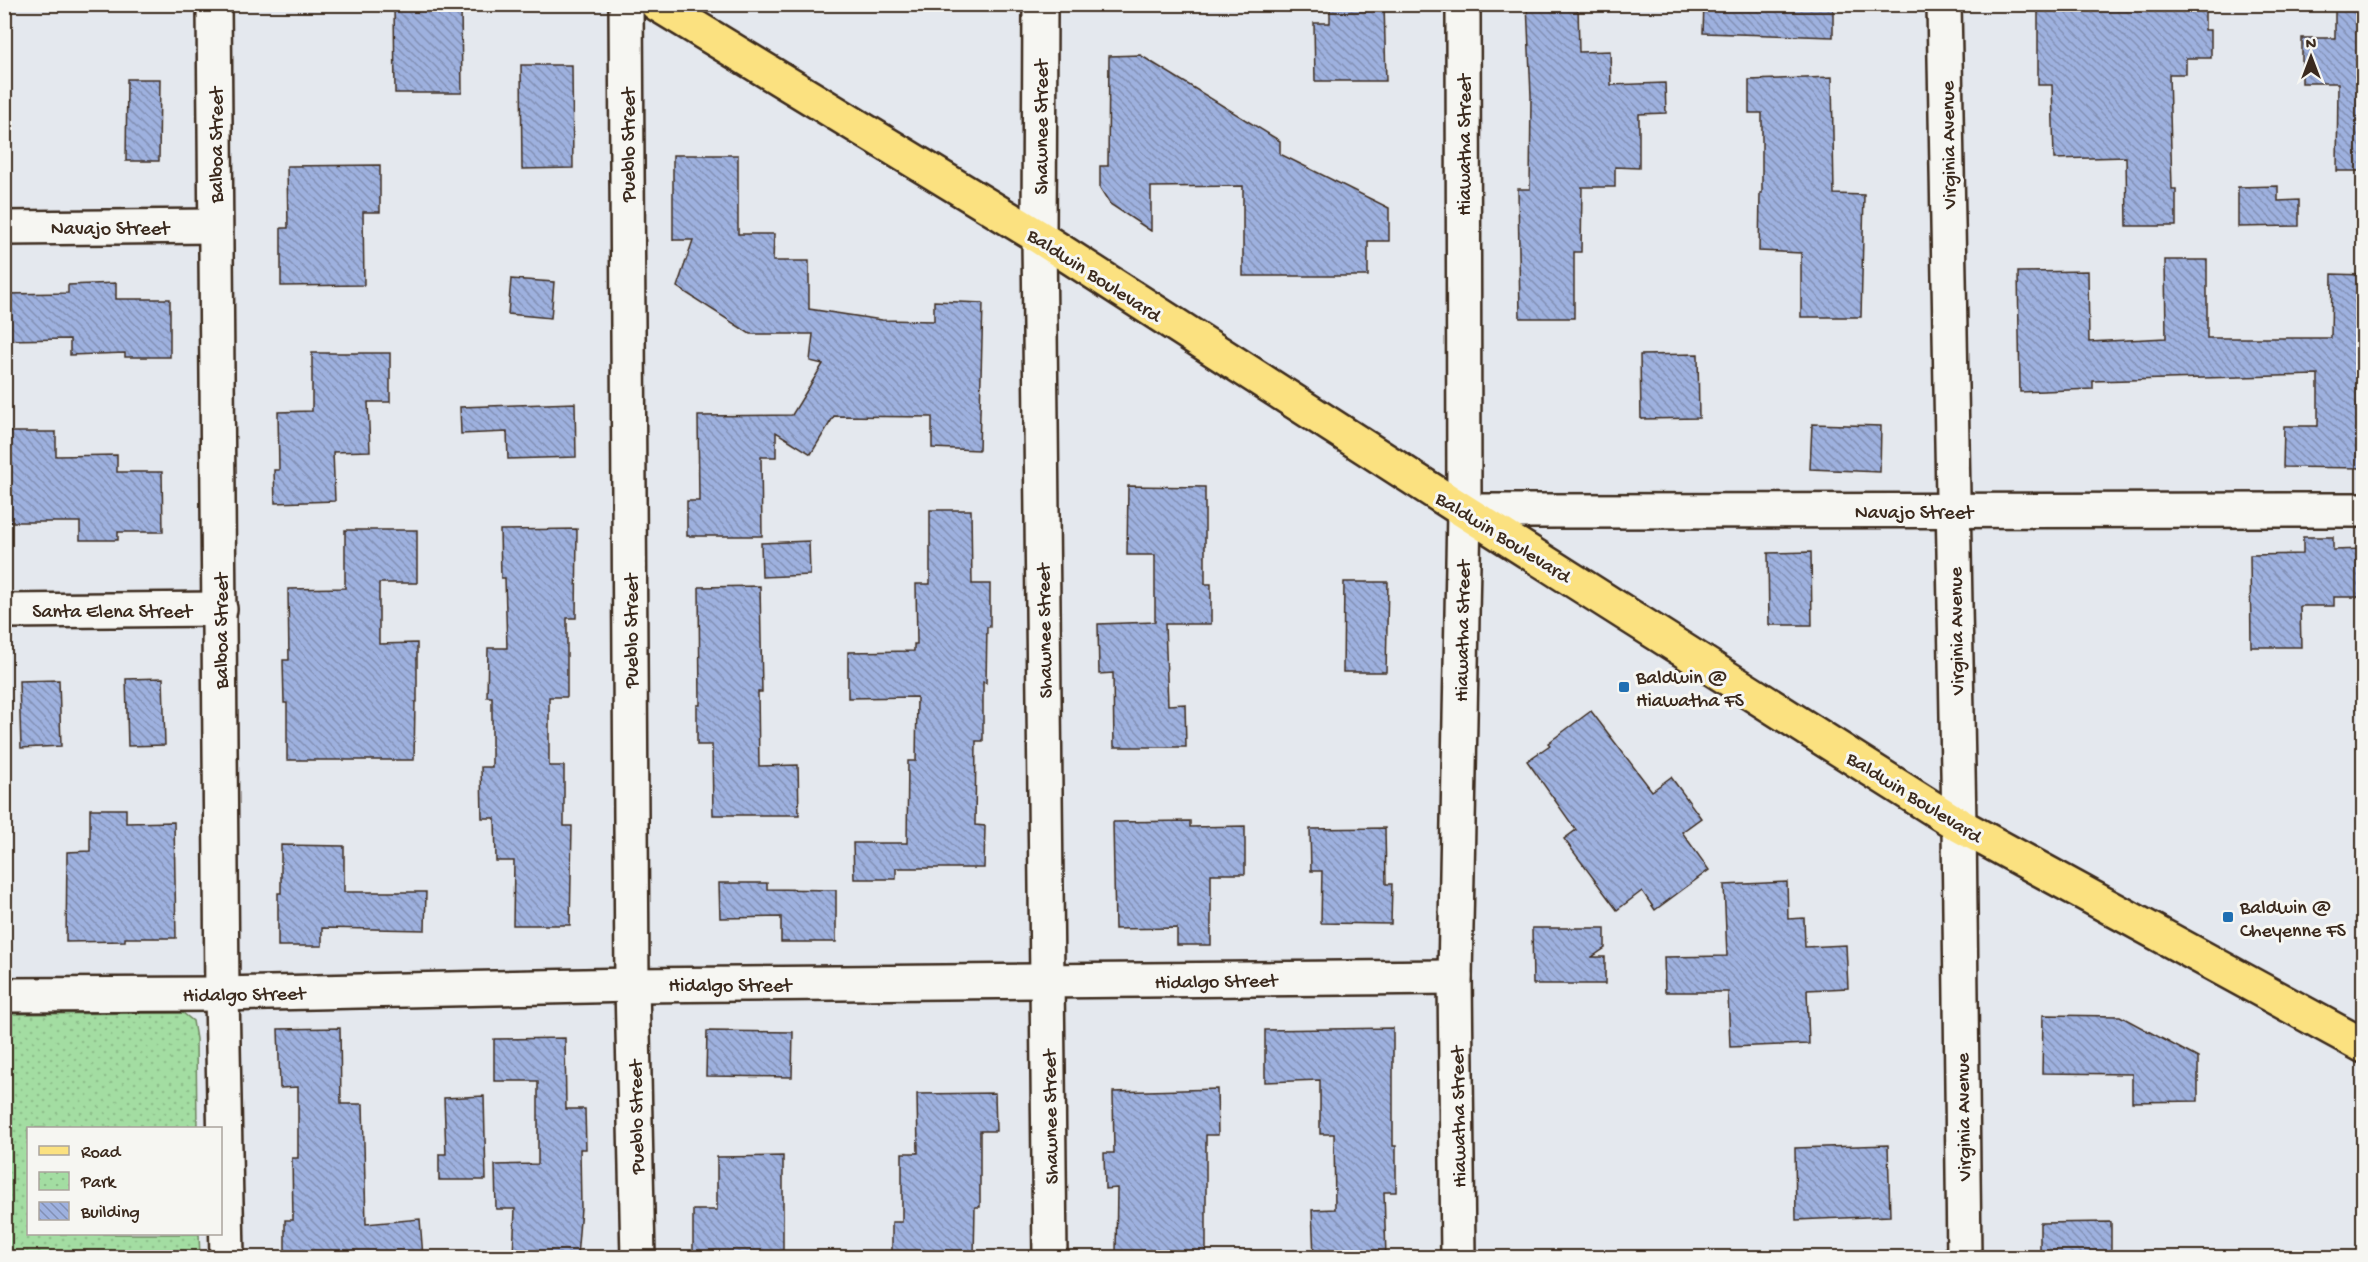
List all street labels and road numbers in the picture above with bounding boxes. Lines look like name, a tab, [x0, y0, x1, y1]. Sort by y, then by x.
street label: Shawnee Street	[1032, 58, 1055, 194]
street label: Hiawatha Street	[1455, 72, 1478, 216]
street label: Virginia Avenue	[1938, 80, 1963, 210]
street label: Balboa Street	[207, 85, 230, 204]
street label: Pueblo Street	[619, 86, 642, 203]
street label: Navajo Street	[51, 219, 171, 242]
street label: Baldwin Boulevard	[1021, 225, 1166, 330]
street label: Baldwin Boulevard	[1429, 488, 1576, 591]
street label: Navajo Street	[1855, 503, 1975, 526]
street label: Hiawatha Street	[1452, 558, 1477, 702]
street label: Shawnee Street	[1034, 562, 1059, 699]
street label: Virginia Avenue	[1946, 566, 1971, 696]
street label: Balboa Street	[212, 571, 235, 690]
street label: Pueblo Street	[622, 572, 645, 689]
street label: Santa Elena Street	[32, 602, 194, 625]
street label: Baldwin Boulevard	[1840, 748, 1987, 851]
street label: Hidalgo Street	[1154, 971, 1279, 996]
street label: Hidalgo Street	[669, 976, 793, 999]
street label: Hidalgo Street	[182, 984, 307, 1009]
street label: Hiawatha Street	[1448, 1044, 1473, 1188]
street label: Shawnee Street	[1040, 1048, 1065, 1185]
street label: Virginia Avenue	[1953, 1052, 1978, 1182]
street label: Pueblo Street	[626, 1058, 651, 1175]

